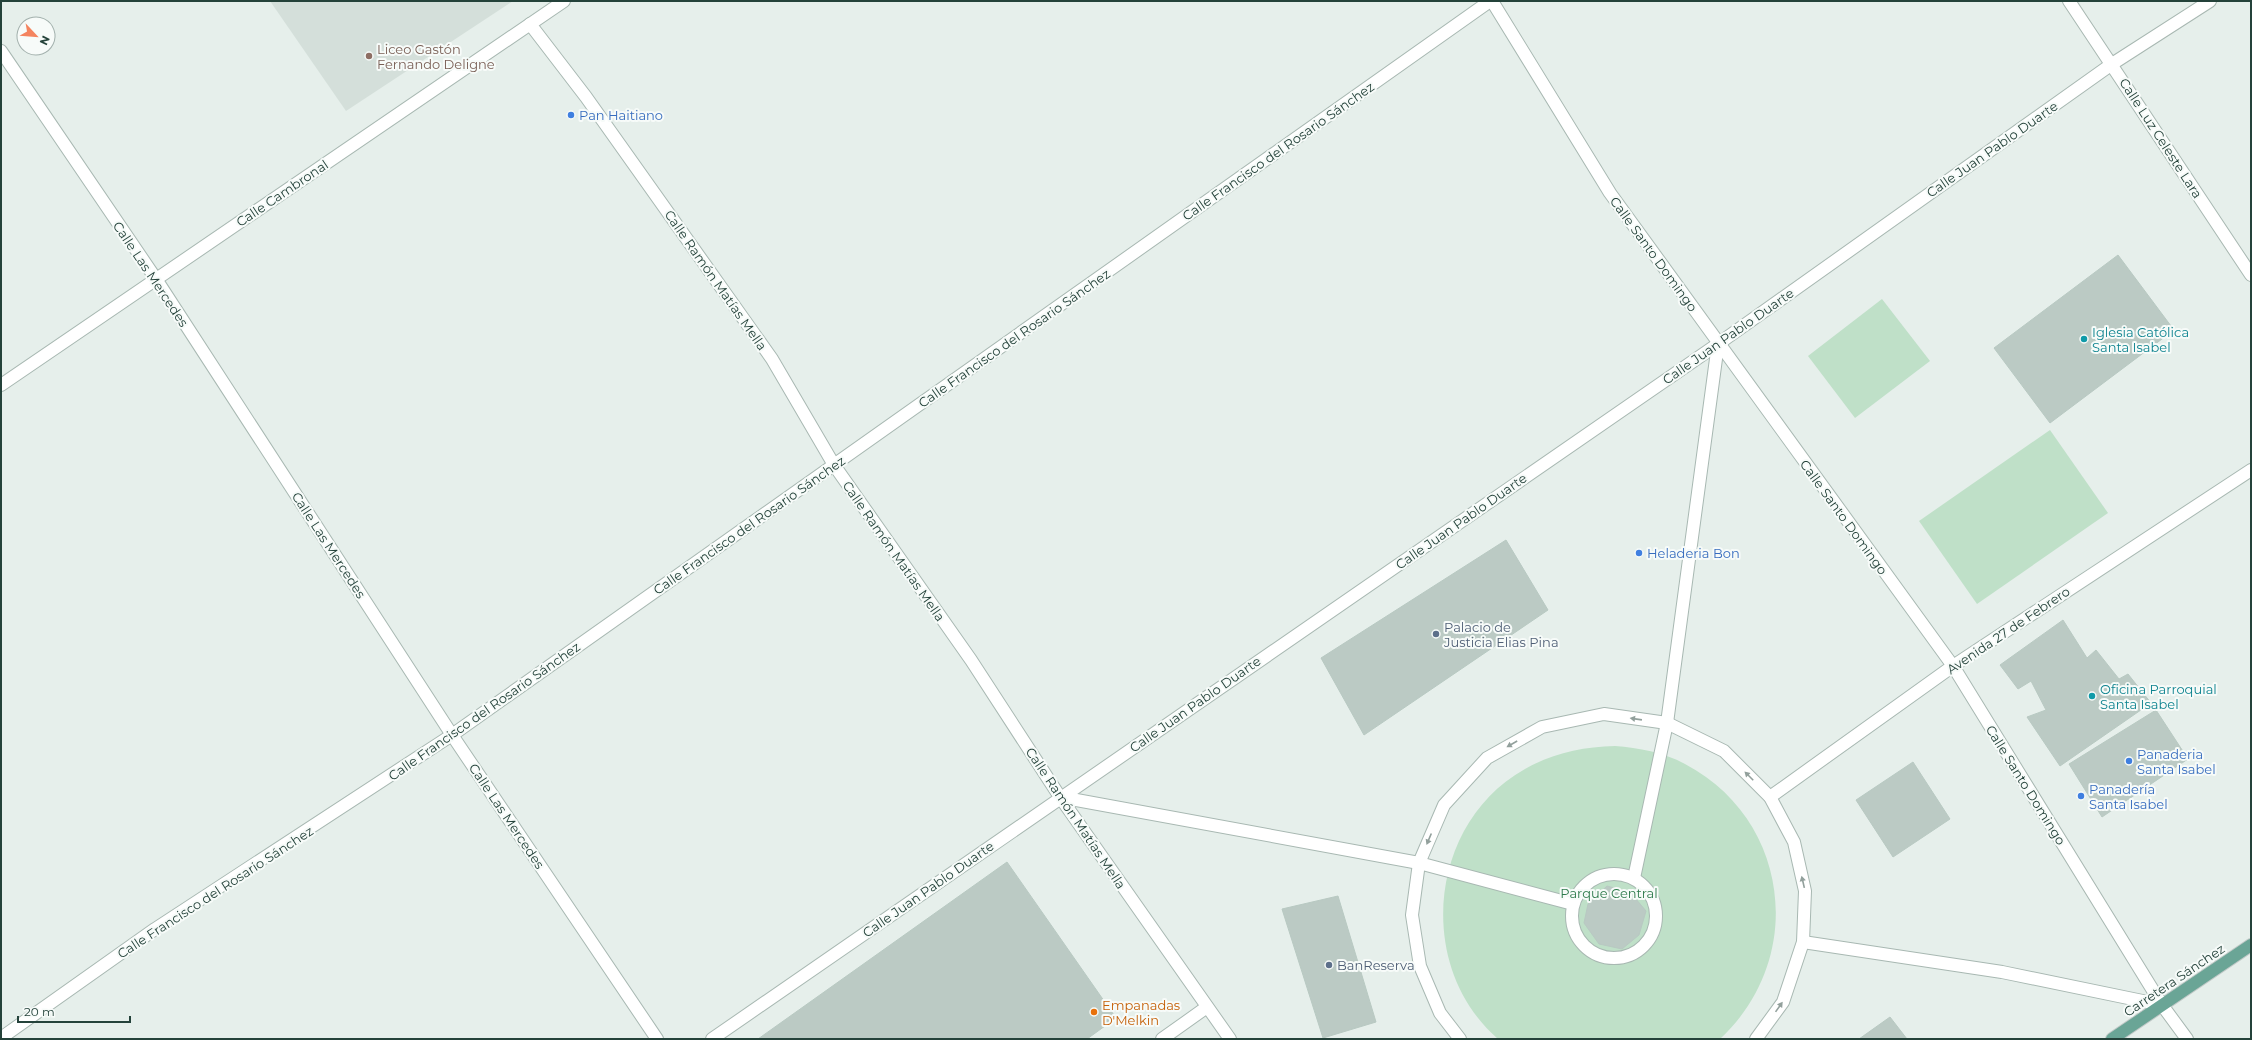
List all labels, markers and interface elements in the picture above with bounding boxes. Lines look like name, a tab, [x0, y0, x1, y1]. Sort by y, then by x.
north arrow	[16, 16, 56, 56]
text: N	[37, 33, 53, 47]
place label: Liceo Gastón Fernando Deligne	[377, 41, 495, 72]
marker: Liceo Gastón Fernando Deligne	[364, 51, 374, 61]
street label: Calle Luz Celeste Lara	[2116, 75, 2206, 201]
street label: Calle Francisco del Rosario Sánchez	[1179, 78, 1377, 224]
street label: Calle Juan Pablo Duarte	[1923, 98, 2061, 200]
place label: Pan Haitiano	[579, 107, 663, 123]
marker: Pan Haitiano	[566, 110, 576, 120]
street label: Calle Cambronal	[233, 156, 331, 230]
street label: Calle Santo Domingo	[1607, 193, 1701, 315]
street label: Calle Ramón Matías Mella	[661, 207, 771, 353]
street label: Calle Las Mercedes	[110, 218, 192, 330]
street label: Calle Francisco del Rosario Sánchez	[915, 265, 1113, 411]
street label: Calle Juan Pablo Duarte	[1659, 285, 1797, 387]
place label: Iglesia Católica Santa Isabel	[2092, 324, 2189, 355]
marker: Iglesia Católica Santa Isabel	[2079, 334, 2089, 344]
street label: Calle Francisco del Rosario Sánchez	[650, 452, 848, 598]
street label: Calle Santo Domingo	[1797, 456, 1891, 578]
street label: Calle Juan Pablo Duarte	[1392, 470, 1530, 572]
street label: Calle Ramón Matías Mella	[839, 478, 949, 624]
street label: Calle Las Mercedes	[289, 489, 369, 601]
place label: Heladeria Bon	[1647, 545, 1740, 561]
marker: Heladeria Bon	[1634, 548, 1644, 558]
street label: Avenida 27 de Febrero	[1943, 583, 2073, 677]
place label: Palacio de Justicia Elias Pina	[1443, 619, 1559, 650]
marker: Palacio de Justicia Elias Pina	[1431, 629, 1441, 639]
street label: Calle Francisco del Rosario Sánchez	[385, 638, 583, 784]
street label: Calle Juan Pablo Duarte	[1126, 653, 1264, 755]
place label: Oficina Parroquial Santa Isabel	[2100, 681, 2217, 712]
marker: Oficina Parroquial Santa Isabel	[2087, 691, 2097, 701]
one-way arrow	[1630, 716, 1642, 722]
street label: Calle Santo Domingo	[1983, 722, 2069, 848]
one-way arrow	[1506, 740, 1518, 747]
street label: Calle Ramón Matías Mella	[1023, 744, 1129, 892]
place label: Panaderia Santa Isabel	[2137, 746, 2216, 777]
marker: Panaderia Santa Isabel	[2124, 756, 2134, 766]
street label: Calle Las Mercedes	[466, 760, 548, 872]
one-way arrow	[1744, 771, 1754, 781]
place label: Panadería Santa Isabel	[2089, 781, 2168, 812]
marker: Panadería Santa Isabel	[2076, 791, 2086, 801]
street label: Calle Francisco del Rosario Sánchez	[114, 822, 316, 961]
one-way arrow	[1426, 834, 1432, 845]
street label: Calle Juan Pablo Duarte	[859, 838, 997, 940]
one-way arrow	[1799, 876, 1805, 888]
park label: Parque Central	[1560, 885, 1658, 901]
street label: Carretera Sánchez	[2120, 940, 2228, 1020]
place label: BanReserva	[1337, 957, 1415, 973]
marker: BanReserva	[1324, 960, 1334, 970]
place label: Empanadas D'Melkin	[1102, 997, 1180, 1028]
scale bar	[18, 998, 130, 1024]
one-way arrow	[1775, 1002, 1783, 1013]
text: 20 m	[24, 1004, 55, 1019]
marker: Empanadas D'Melkin	[1089, 1007, 1099, 1017]

